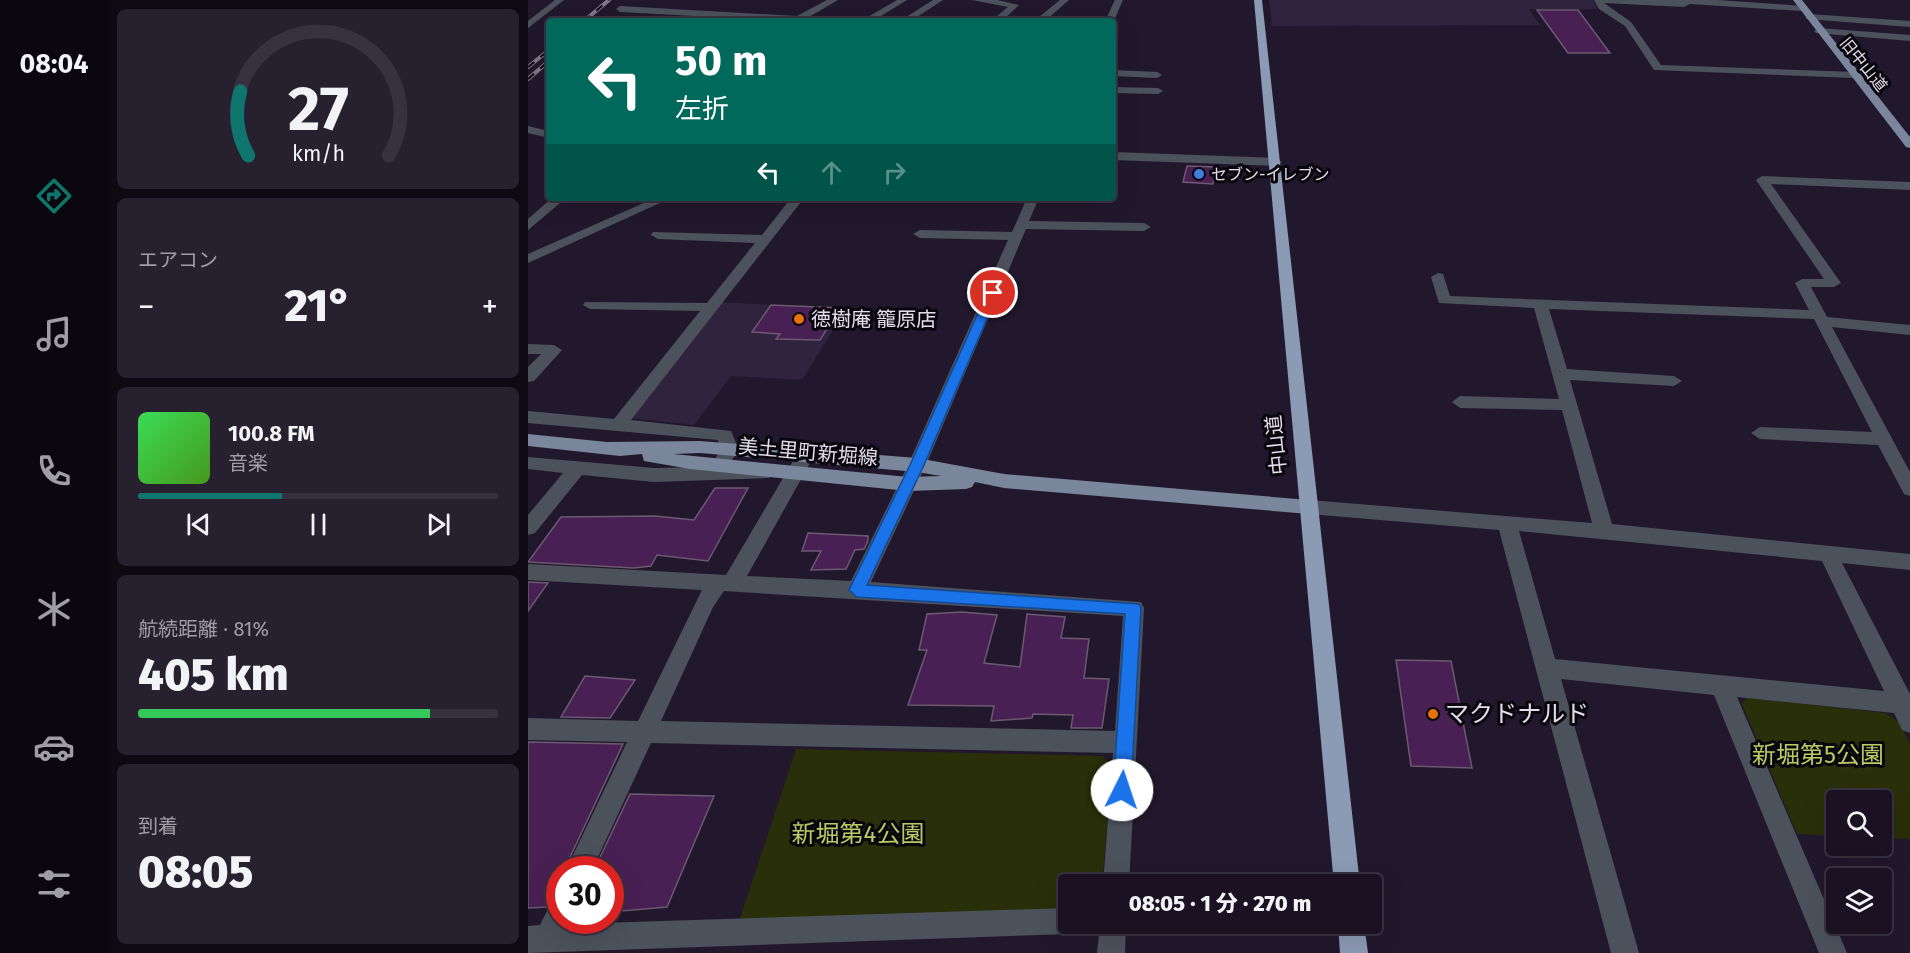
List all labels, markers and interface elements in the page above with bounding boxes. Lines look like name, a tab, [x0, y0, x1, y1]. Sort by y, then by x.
street label: 旧中山道	[1836, 33, 1891, 95]
text: 50 m	[675, 36, 768, 86]
icon: left	[576, 42, 654, 120]
text: 08:04	[19, 48, 89, 80]
text: 27	[288, 72, 348, 147]
text: 左折	[675, 93, 729, 125]
text: km/h	[291, 141, 345, 167]
icon: left	[752, 156, 785, 189]
icon: ahead	[815, 156, 848, 189]
icon: right	[878, 156, 911, 189]
place label: セブン-イレブン	[1211, 165, 1329, 184]
marker: セブン-イレブン	[1192, 167, 1206, 181]
icon: directions	[33, 175, 75, 217]
text: エアコン	[138, 248, 218, 272]
pin	[967, 267, 1018, 318]
icon: arrive	[976, 276, 1009, 309]
text: 21°	[284, 279, 352, 333]
text: −	[138, 287, 155, 327]
text: +	[482, 287, 498, 327]
place label: 徳樹庵 籠原店	[811, 307, 936, 331]
marker: 徳樹庵 籠原店	[792, 312, 806, 326]
icon: music	[33, 313, 75, 355]
street label: 中山道	[1261, 414, 1291, 476]
text: 100.8 FM	[228, 420, 315, 447]
street label: 美土里町新堀線	[737, 434, 879, 470]
icon: phone	[33, 450, 75, 492]
text: 音楽	[228, 451, 268, 475]
icon: previous	[182, 508, 215, 541]
icon: pause	[302, 508, 335, 541]
icon: next	[422, 508, 455, 541]
icon: climate	[33, 588, 75, 630]
text: 航続距離 · 81%	[138, 617, 269, 641]
text: 405 km	[138, 648, 289, 702]
place label: マクドナルド	[1445, 700, 1589, 728]
marker: マクドナルド	[1426, 707, 1440, 721]
icon: car	[33, 726, 75, 768]
park label: 新堀第5公園	[1752, 741, 1884, 769]
position arrow	[1090, 758, 1154, 822]
map controls	[1826, 790, 1892, 934]
button: search	[1826, 790, 1892, 856]
text: 到着	[138, 814, 178, 838]
park label: 新堀第4公園	[792, 820, 924, 848]
text: 08:05	[138, 845, 253, 899]
speed limit sign: 30	[546, 856, 624, 934]
icon: filters	[33, 863, 75, 905]
button: layers	[1826, 868, 1892, 934]
text: 08:05 · 1 分 · 270 m	[1129, 890, 1311, 917]

